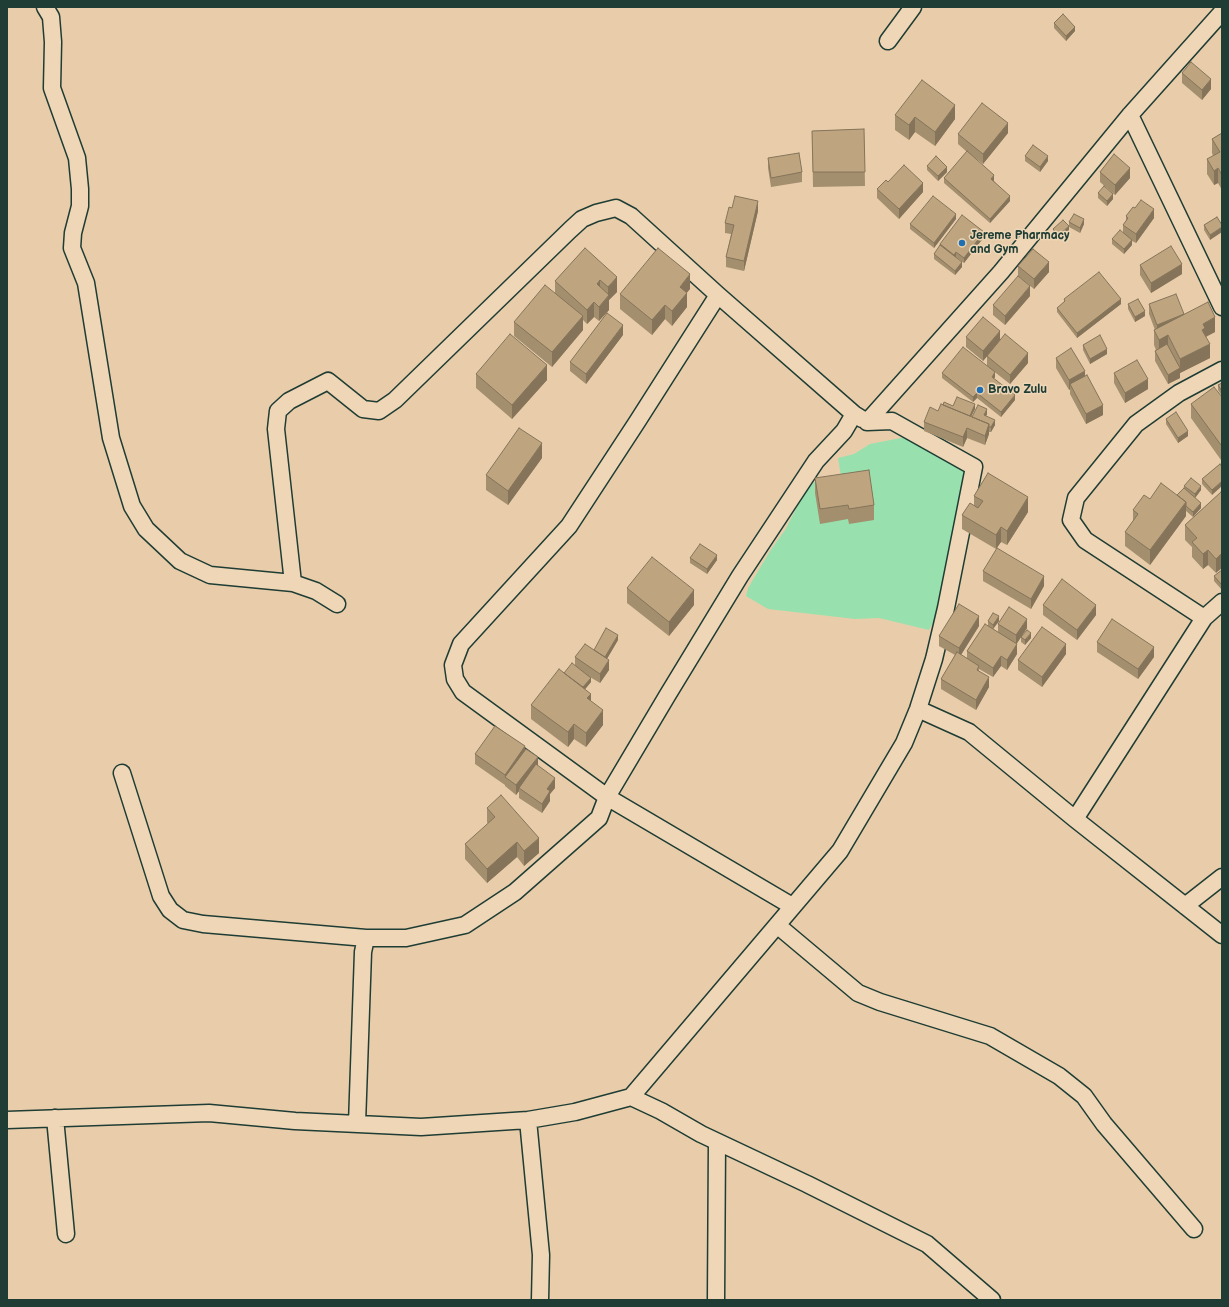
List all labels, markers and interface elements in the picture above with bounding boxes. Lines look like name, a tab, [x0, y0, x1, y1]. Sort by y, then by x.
place label: Jereme Pharmacy and Gym	[970, 229, 1070, 257]
marker: Jereme Pharmacy and Gym	[957, 238, 967, 248]
place label: Bravo Zulu	[988, 383, 1047, 397]
marker: Bravo Zulu	[975, 385, 985, 395]

